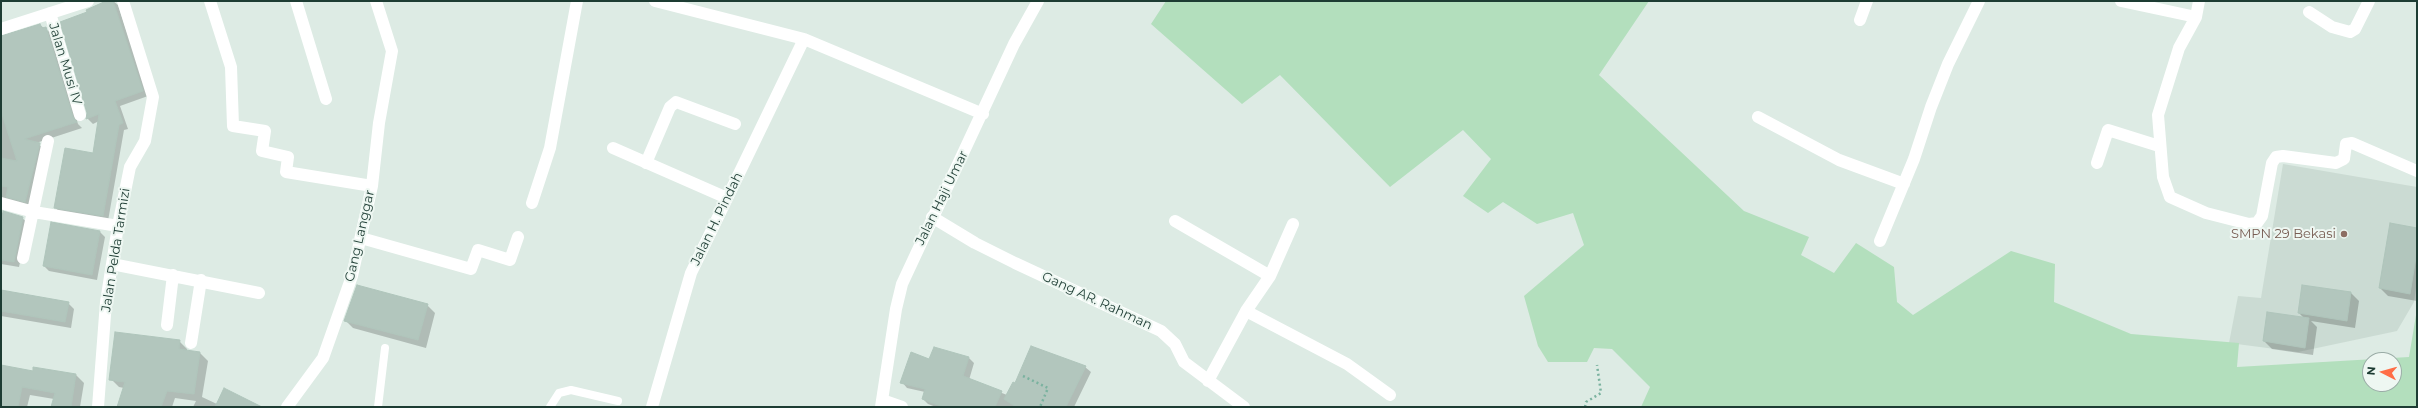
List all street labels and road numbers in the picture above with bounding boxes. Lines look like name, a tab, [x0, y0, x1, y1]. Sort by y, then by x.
street label: Jalan Musi IV	[45, 21, 85, 107]
street label: Jalan Haji Umar	[912, 148, 972, 248]
street label: Jalan H. Pindah	[688, 170, 746, 268]
street label: Jalan Pelda Tarmizi	[98, 187, 134, 313]
street label: Gang Langgar	[342, 189, 378, 283]
street label: Gang AR. Rahman	[1039, 269, 1155, 333]

